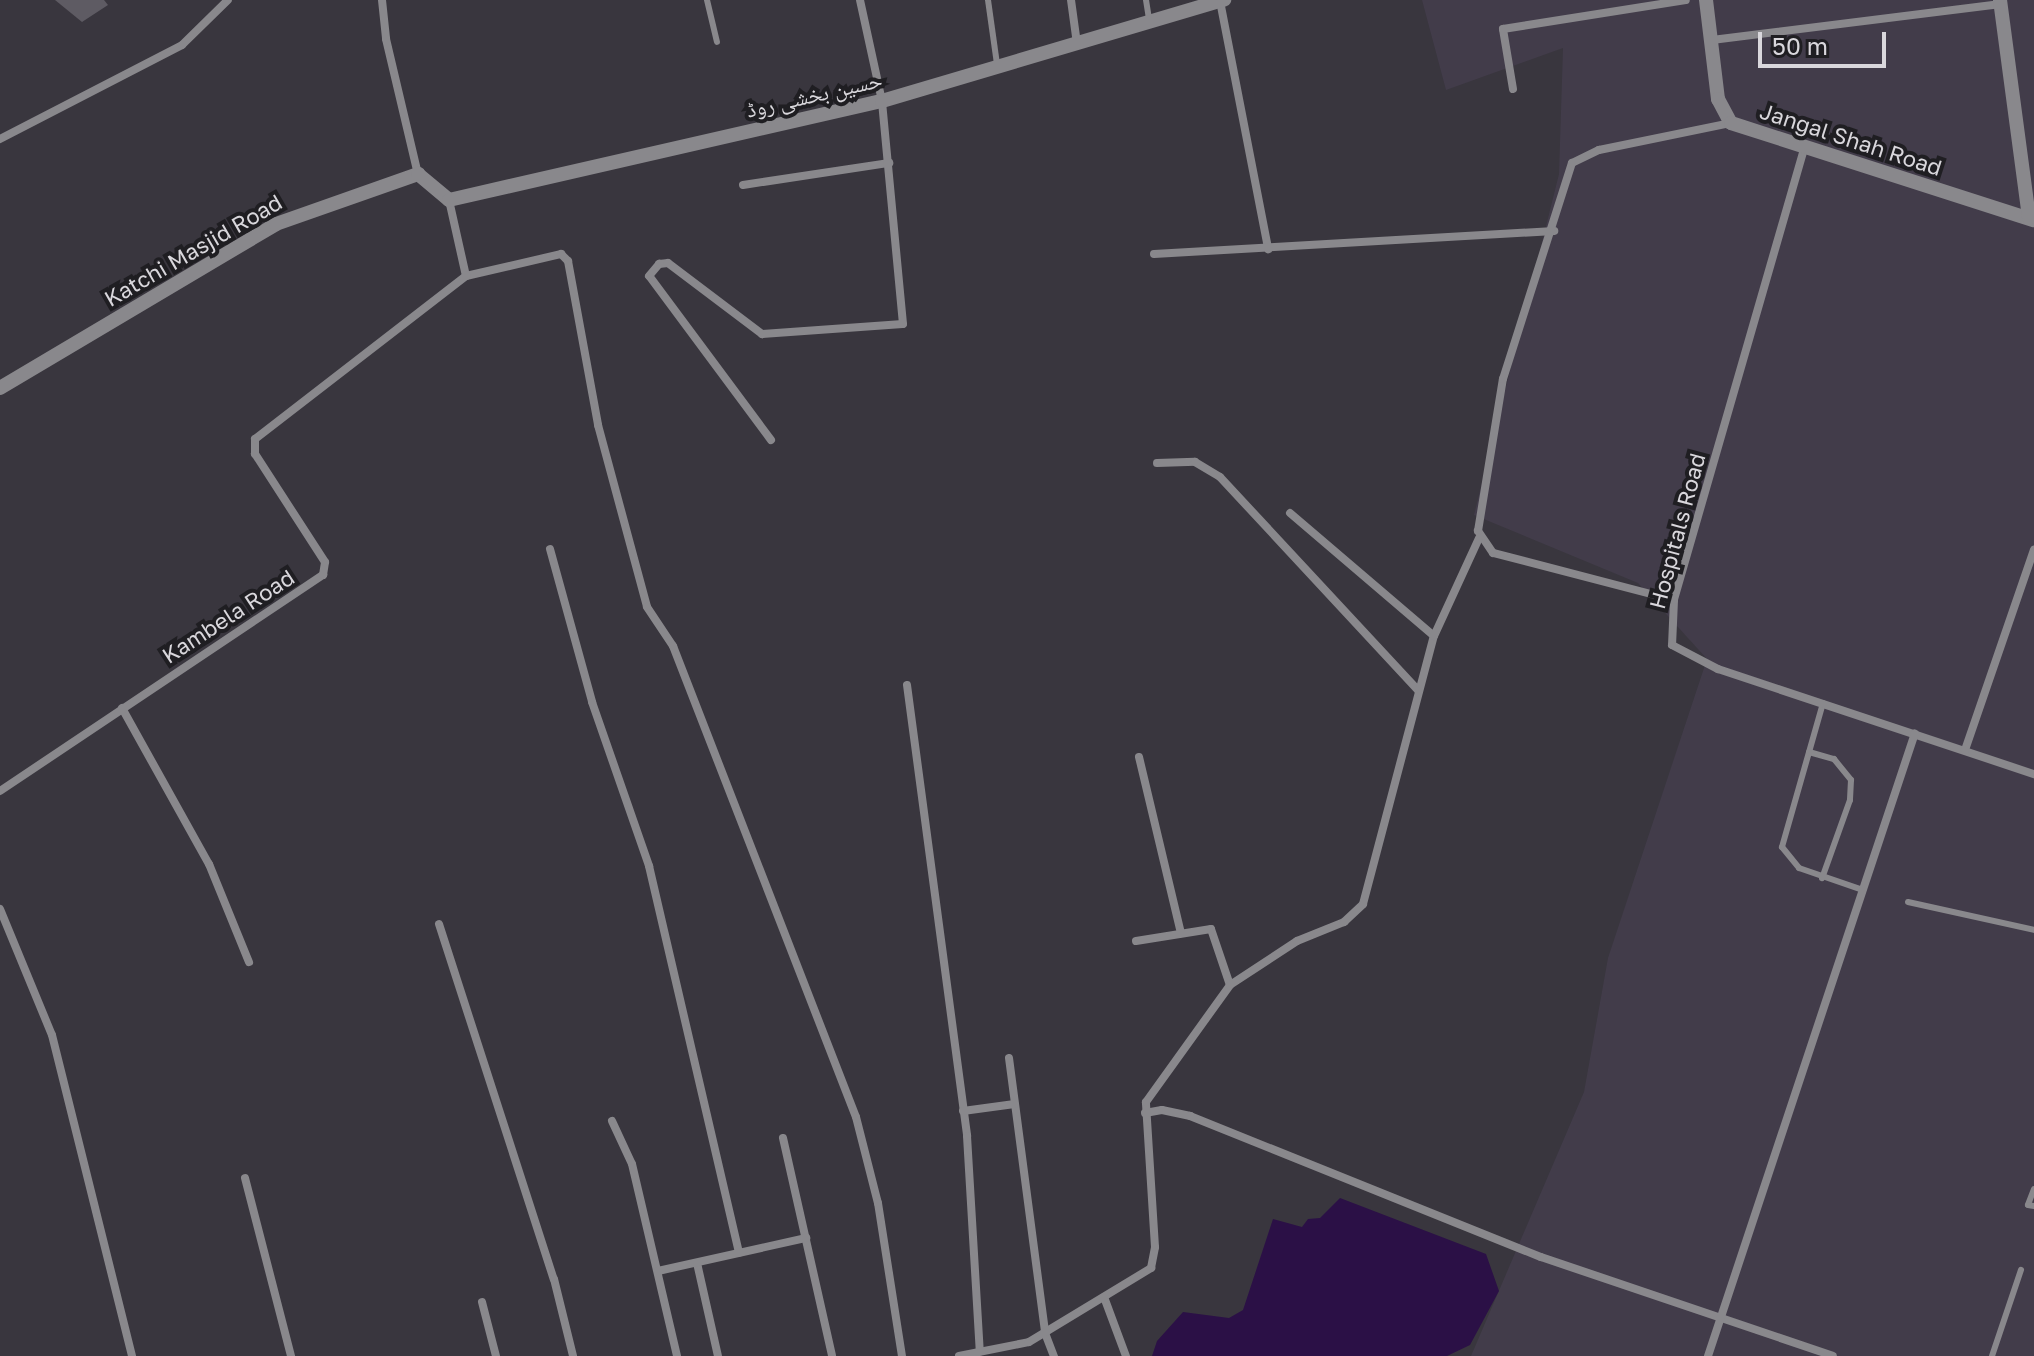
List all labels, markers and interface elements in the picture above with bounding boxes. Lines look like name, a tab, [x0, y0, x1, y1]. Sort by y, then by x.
scale bar	[1762, 16, 1890, 66]
text: 50 m	[1772, 31, 1828, 60]
street label: حسین بخشی روڈ	[743, 66, 885, 122]
street label: Jangal Shah Road	[1757, 97, 1945, 181]
street label: Katchi Masjid Road	[100, 188, 286, 312]
street label: Hospitals Road	[1644, 450, 1710, 612]
street label: Kambela Road	[157, 564, 299, 668]

